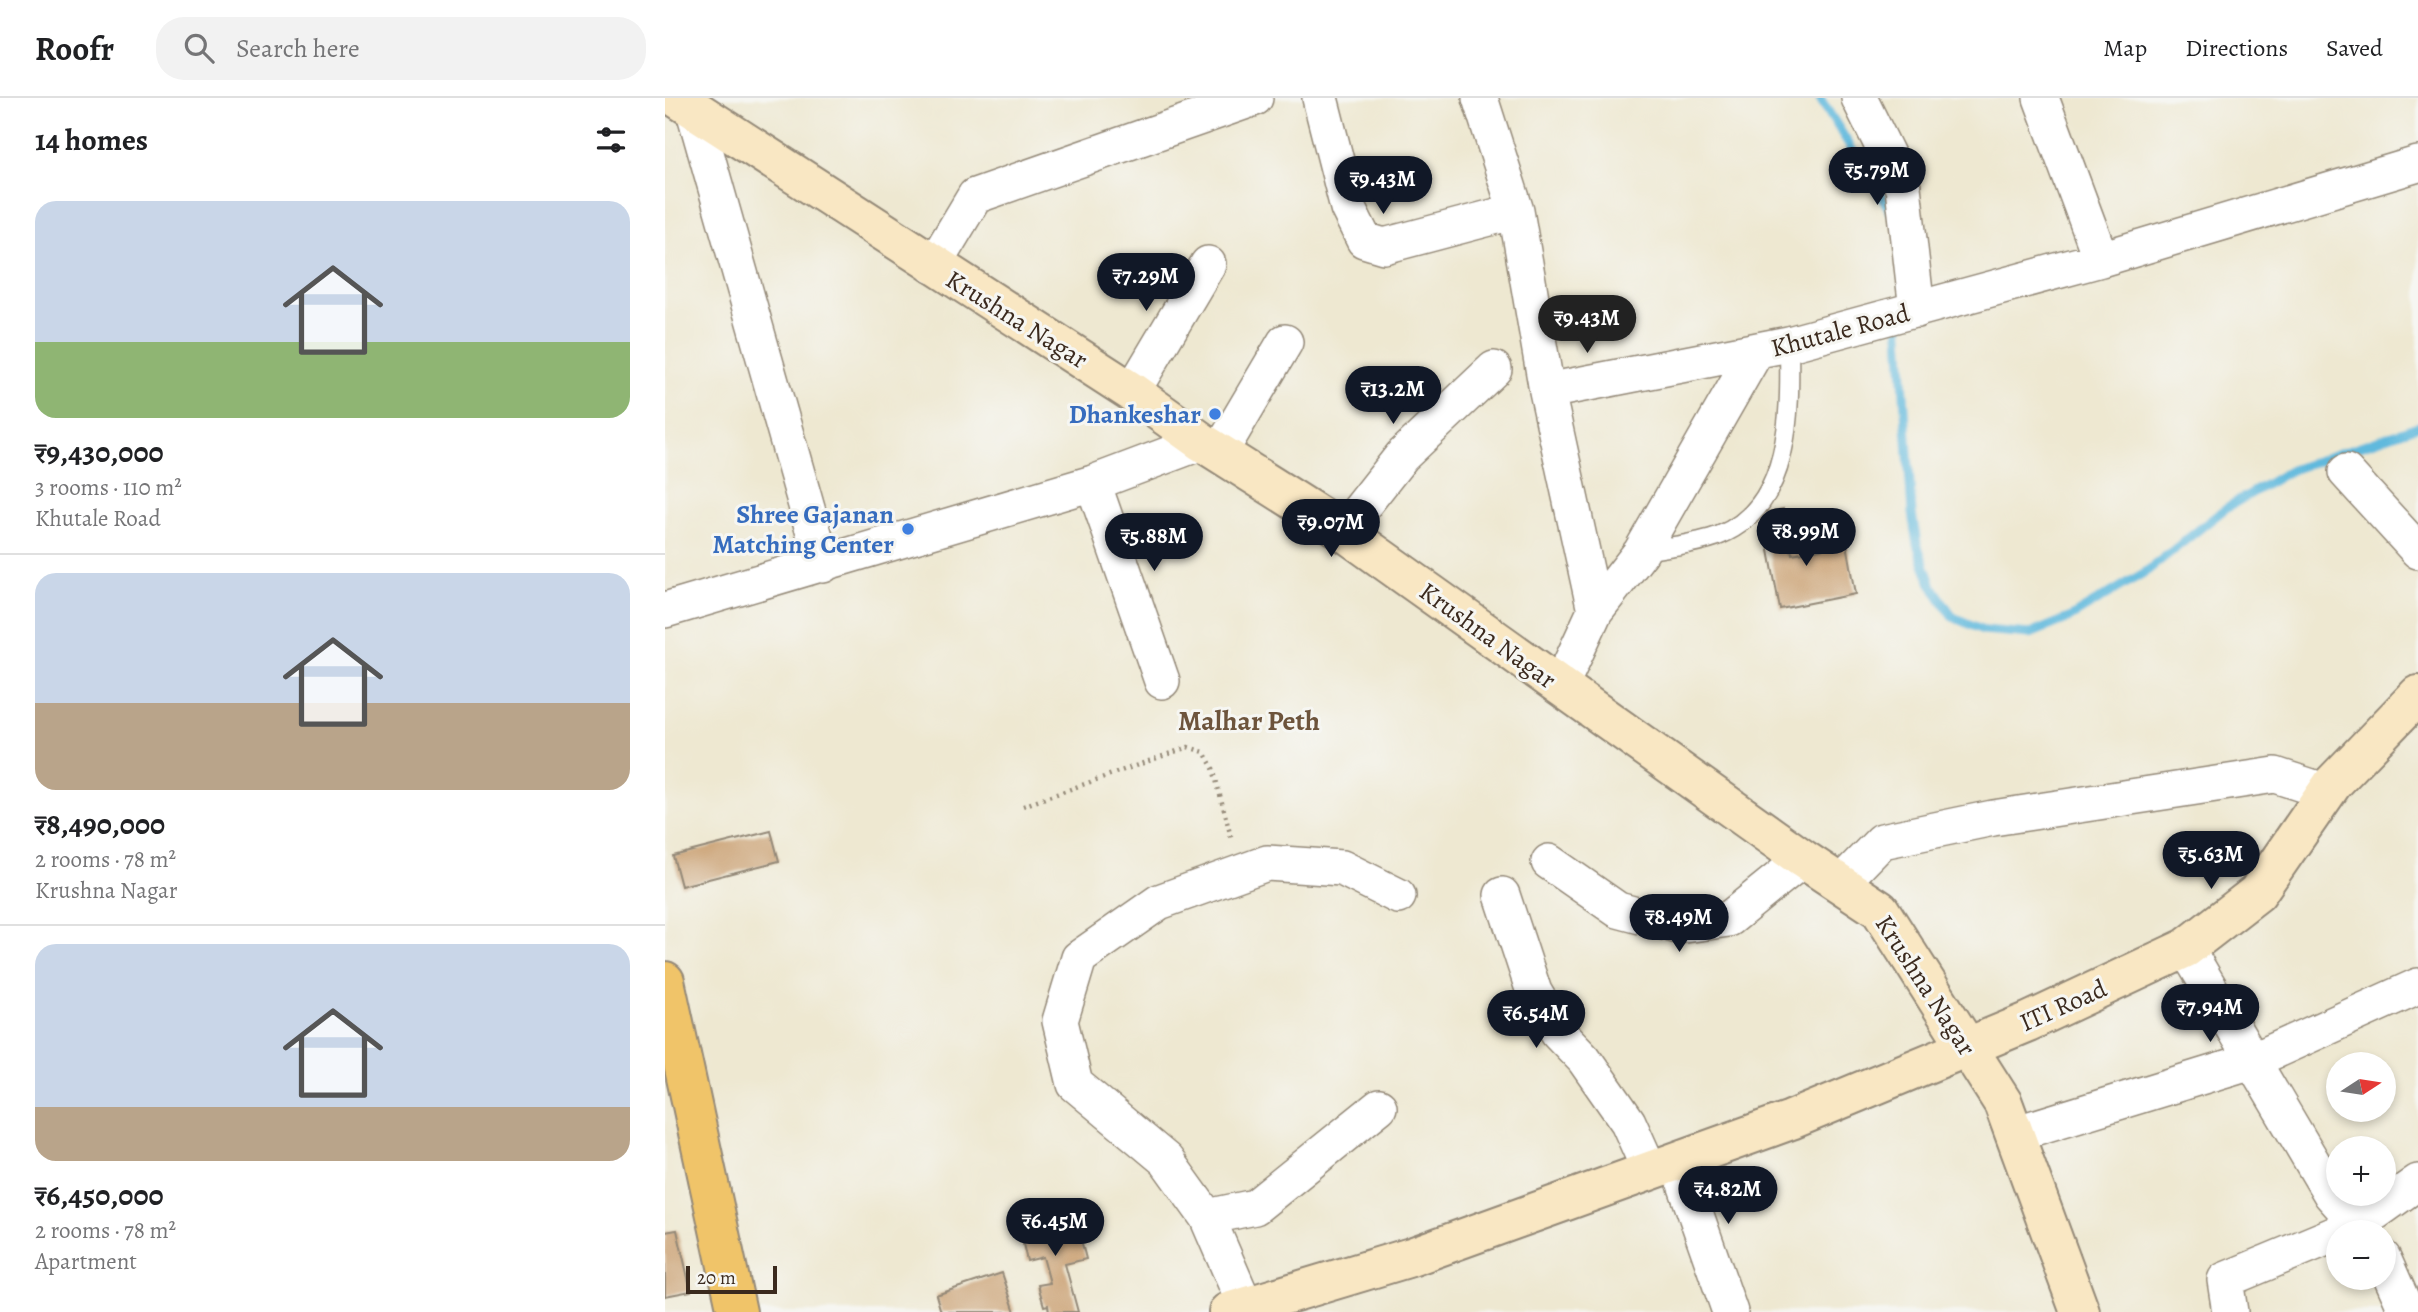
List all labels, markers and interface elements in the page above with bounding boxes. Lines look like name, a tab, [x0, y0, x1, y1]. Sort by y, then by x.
search box	[156, 17, 646, 80]
text: Roofr	[35, 26, 114, 71]
icon: search	[180, 29, 218, 67]
text: Search here	[236, 31, 360, 66]
text: Map	[2103, 32, 2147, 64]
text: Directions	[2185, 32, 2288, 64]
text: Saved	[2326, 32, 2383, 64]
text: 14 homes	[35, 120, 148, 160]
icon: filters	[592, 121, 630, 159]
pin: ₹5.79M	[1820, 148, 1934, 207]
text: ₹5.79M	[1845, 154, 1909, 185]
pin: ₹9.43M	[1326, 156, 1440, 216]
text: ₹9.43M	[1350, 163, 1416, 194]
icon: home	[270, 247, 396, 373]
pin: ₹7.29M	[1089, 254, 1203, 313]
text: ₹7.29M	[1113, 260, 1179, 291]
street label: Krushna Nagar	[939, 262, 1094, 377]
street label: Khutale Road	[1767, 295, 1913, 366]
pin: ₹9.43M	[1530, 296, 1644, 355]
text: ₹9.43M	[1554, 302, 1620, 333]
pin: ₹13.2M	[1336, 366, 1450, 426]
text: ₹13.2M	[1361, 373, 1425, 404]
place label: Dhankeshar	[1069, 397, 1201, 432]
marker: Dhankeshar	[1207, 406, 1223, 422]
text: ₹9,430,000	[35, 432, 164, 472]
text: 3 rooms · 110 m²	[35, 472, 182, 503]
place label: Shree Gajanan Matching Center	[712, 497, 894, 562]
pin: ₹9.07M	[1274, 500, 1388, 559]
text: Khutale Road	[35, 503, 161, 534]
text: ₹9.07M	[1298, 506, 1364, 537]
pin: ₹8.99M	[1749, 508, 1863, 568]
pin: ₹5.88M	[1097, 514, 1211, 573]
text: ₹8.99M	[1773, 515, 1839, 546]
text: ₹5.88M	[1121, 520, 1187, 551]
marker: Shree Gajanan Matching Center	[900, 521, 916, 537]
street label: Krushna Nagar	[1412, 574, 1563, 697]
icon: home	[270, 619, 396, 745]
district label: Malhar Peth	[1178, 702, 1320, 740]
text: ₹8,490,000	[35, 804, 165, 844]
pin: ₹5.63M	[2154, 832, 2268, 891]
text: ₹5.63M	[2179, 838, 2243, 869]
text: 2 rooms · 78 m²	[35, 844, 176, 875]
text: Krushna Nagar	[35, 875, 178, 906]
pin: ₹8.49M	[1622, 894, 1736, 954]
text: ₹8.49M	[1646, 901, 1712, 932]
street label: Krushna Nagar	[1867, 908, 1984, 1062]
street label: ITI Road	[2014, 971, 2112, 1040]
pin: ₹7.94M	[2153, 984, 2267, 1044]
icon: home	[270, 990, 396, 1116]
pin: ₹6.54M	[1479, 990, 1593, 1050]
text: ₹7.94M	[2177, 991, 2243, 1022]
text: ₹6.54M	[1503, 997, 1569, 1028]
north arrow	[2326, 1052, 2396, 1122]
map controls	[2326, 1052, 2396, 1290]
button: +	[2326, 1136, 2396, 1206]
pin: ₹4.82M	[1671, 1166, 1785, 1226]
text: ₹4.82M	[1694, 1173, 1762, 1204]
text: ₹6,450,000	[35, 1175, 164, 1215]
pin: ₹6.45M	[998, 1198, 1112, 1258]
text: ₹6.45M	[1022, 1205, 1088, 1236]
text: 2 rooms · 78 m²	[35, 1215, 176, 1246]
button: −	[2326, 1220, 2396, 1290]
text: Apartment	[35, 1246, 137, 1277]
scale bar	[686, 1263, 777, 1295]
text: 20 m	[697, 1265, 736, 1291]

